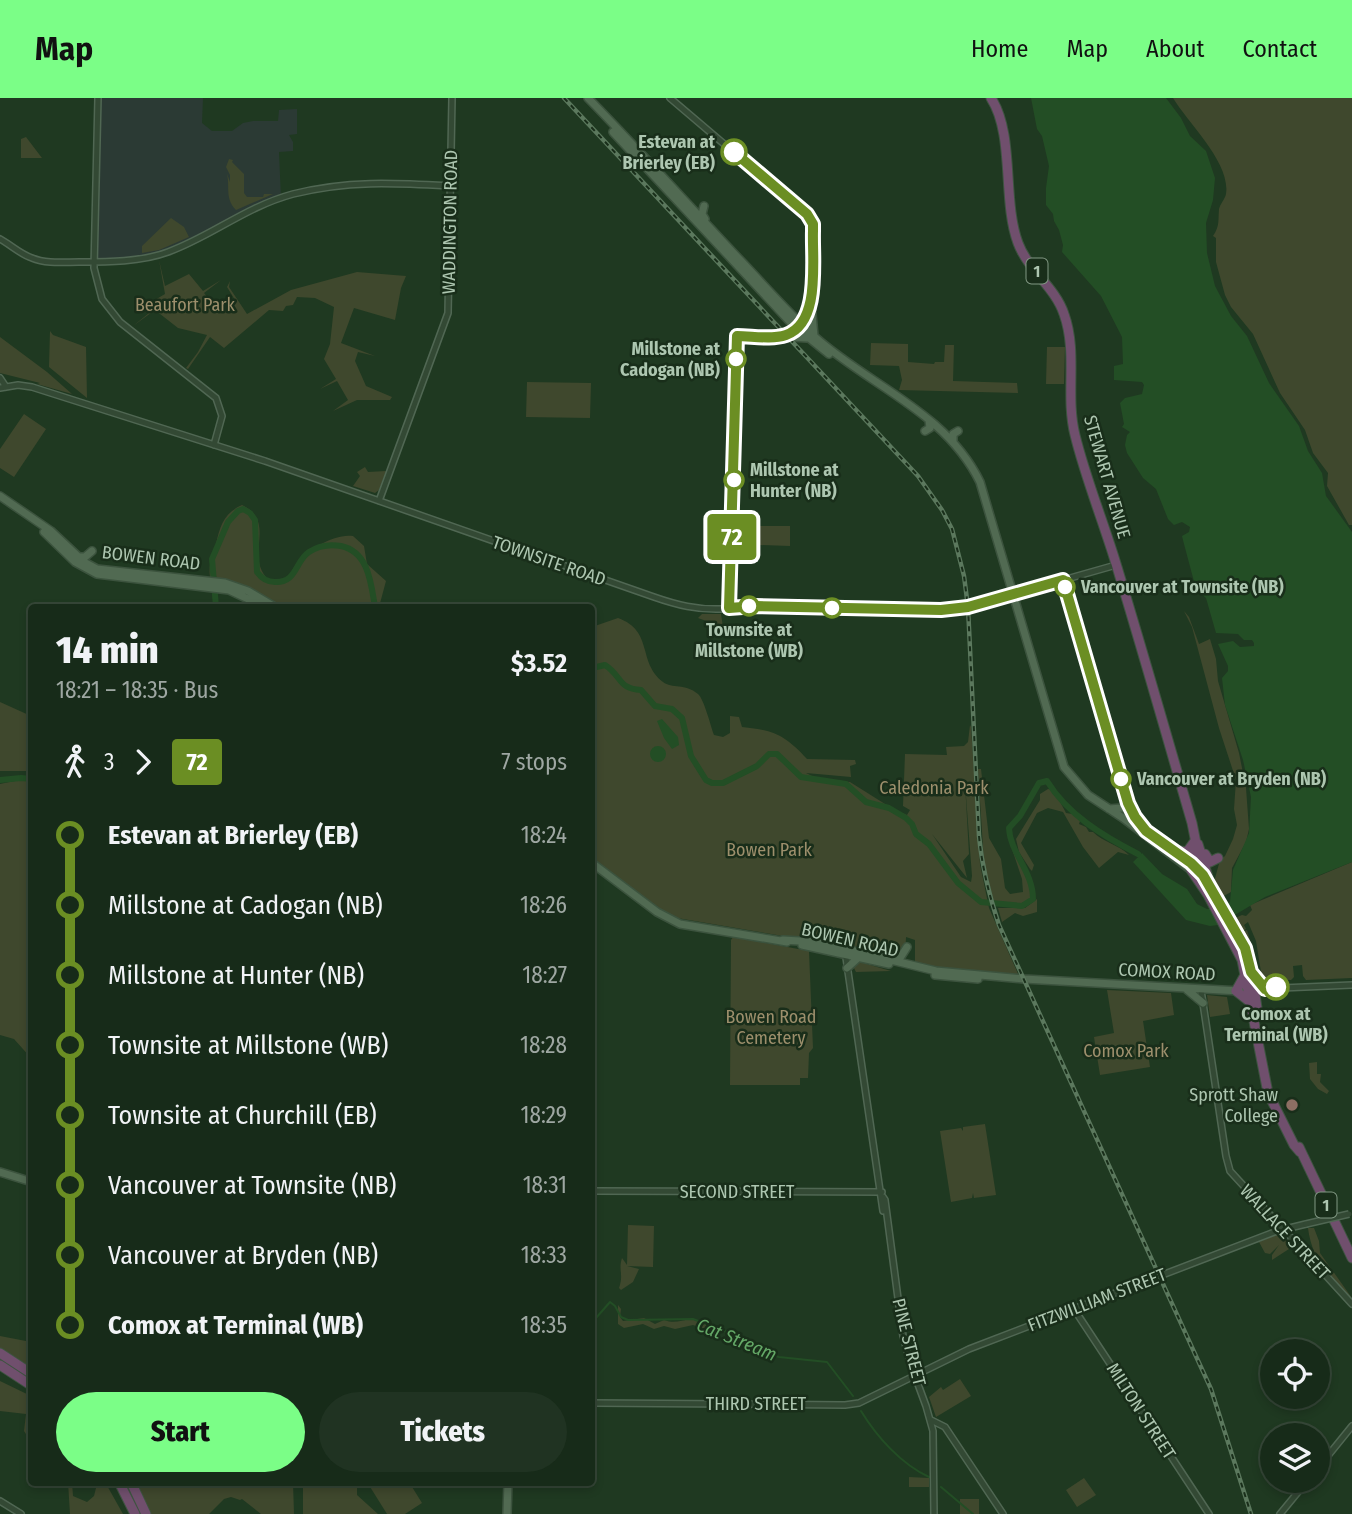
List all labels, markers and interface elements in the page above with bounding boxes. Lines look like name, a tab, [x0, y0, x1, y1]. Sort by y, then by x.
text: Map	[35, 29, 93, 69]
text: Home	[971, 35, 1028, 63]
text: Map	[1066, 35, 1108, 63]
text: About	[1146, 35, 1204, 63]
text: Contact	[1242, 35, 1317, 63]
place label: Estevan at Brierley (EB)	[622, 131, 716, 174]
marker: Estevan at Brierley (EB)	[721, 139, 747, 165]
street label: WADDINGTON ROAD	[438, 150, 462, 294]
road number: 1	[1026, 258, 1048, 284]
park label: Beaufort Park	[135, 294, 236, 316]
place label: Millstone at Cadogan (NB)	[620, 338, 721, 381]
marker: Millstone at Cadogan (NB)	[726, 349, 746, 369]
street label: STEWART AVENUE	[1079, 413, 1135, 541]
place label: Millstone at Hunter (NB)	[750, 459, 839, 502]
marker: Millstone at Hunter (NB)	[724, 470, 744, 490]
line badge: 72	[700, 514, 764, 560]
text: 72	[721, 523, 743, 551]
street label: TOWNSITE ROAD	[489, 531, 609, 591]
street label: BOWEN ROAD	[101, 541, 201, 575]
place label: Vancouver at Townsite (NB)	[1080, 576, 1284, 598]
marker: Vancouver at Townsite (NB)	[1055, 577, 1075, 597]
marker: Townsite at Millstone (WB)	[739, 596, 759, 616]
unlabelled marker	[822, 598, 842, 618]
place label: Townsite at Millstone (WB)	[695, 619, 804, 662]
text: 14 min	[56, 627, 159, 673]
text: $3.52	[511, 648, 567, 679]
text: 18:21 – 18:35 · Bus	[56, 676, 218, 704]
icon: walk	[56, 743, 94, 781]
icon: forward	[124, 743, 162, 781]
text: 3	[104, 748, 114, 776]
text: 72	[186, 748, 208, 776]
text: 7 stops	[501, 748, 567, 776]
place label: Vancouver at Bryden (NB)	[1136, 768, 1327, 790]
marker: Vancouver at Bryden (NB)	[1111, 769, 1131, 789]
park label: Caledonia Park	[879, 777, 989, 799]
text: Estevan at Brierley (EB)	[108, 820, 358, 851]
text: 18:24	[521, 821, 567, 849]
park label: Bowen Park	[726, 839, 812, 861]
text: Millstone at Cadogan (NB)	[108, 890, 383, 921]
text: 18:26	[520, 891, 567, 919]
street label: BOWEN ROAD	[799, 918, 901, 962]
street label: COMOX ROAD	[1118, 958, 1216, 986]
text: Millstone at Hunter (NB)	[108, 960, 364, 991]
text: 18:27	[522, 961, 567, 989]
marker: Comox at Terminal (WB)	[1263, 974, 1289, 1000]
place label: Comox at Terminal (WB)	[1224, 1003, 1328, 1046]
park label: Bowen Road Cemetery	[725, 1006, 817, 1049]
text: Townsite at Millstone (WB)	[108, 1030, 388, 1061]
text: 18:28	[520, 1031, 567, 1059]
park label: Comox Park	[1083, 1040, 1169, 1062]
place label: Sprott Shaw College	[1189, 1084, 1278, 1127]
marker: Sprott Shaw College	[1284, 1097, 1300, 1113]
text: Townsite at Churchill (EB)	[108, 1100, 377, 1131]
text: 18:29	[520, 1101, 567, 1129]
text: Vancouver at Townsite (NB)	[108, 1170, 396, 1201]
text: 18:31	[523, 1171, 567, 1199]
street label: WALLACE STREET	[1235, 1180, 1335, 1285]
street label: SECOND STREET	[680, 1181, 795, 1203]
road number: 1	[1316, 1192, 1336, 1218]
text: Vancouver at Bryden (NB)	[108, 1240, 378, 1271]
text: 18:33	[521, 1241, 567, 1269]
street label: FITZWILLIAM STREET	[1025, 1263, 1170, 1337]
street label: PINE STREET	[887, 1296, 931, 1389]
text: Comox at Terminal (WB)	[108, 1310, 363, 1341]
text: 18:35	[521, 1311, 567, 1339]
water label: Cat Stream	[693, 1313, 780, 1366]
map controls	[1260, 1339, 1330, 1493]
button: locate	[1260, 1339, 1330, 1409]
street label: MILTON STREET	[1102, 1359, 1181, 1464]
button: Start	[56, 1392, 305, 1472]
button: Tickets	[319, 1392, 567, 1472]
street label: THIRD STREET	[706, 1393, 807, 1415]
button: layers	[1260, 1423, 1330, 1493]

